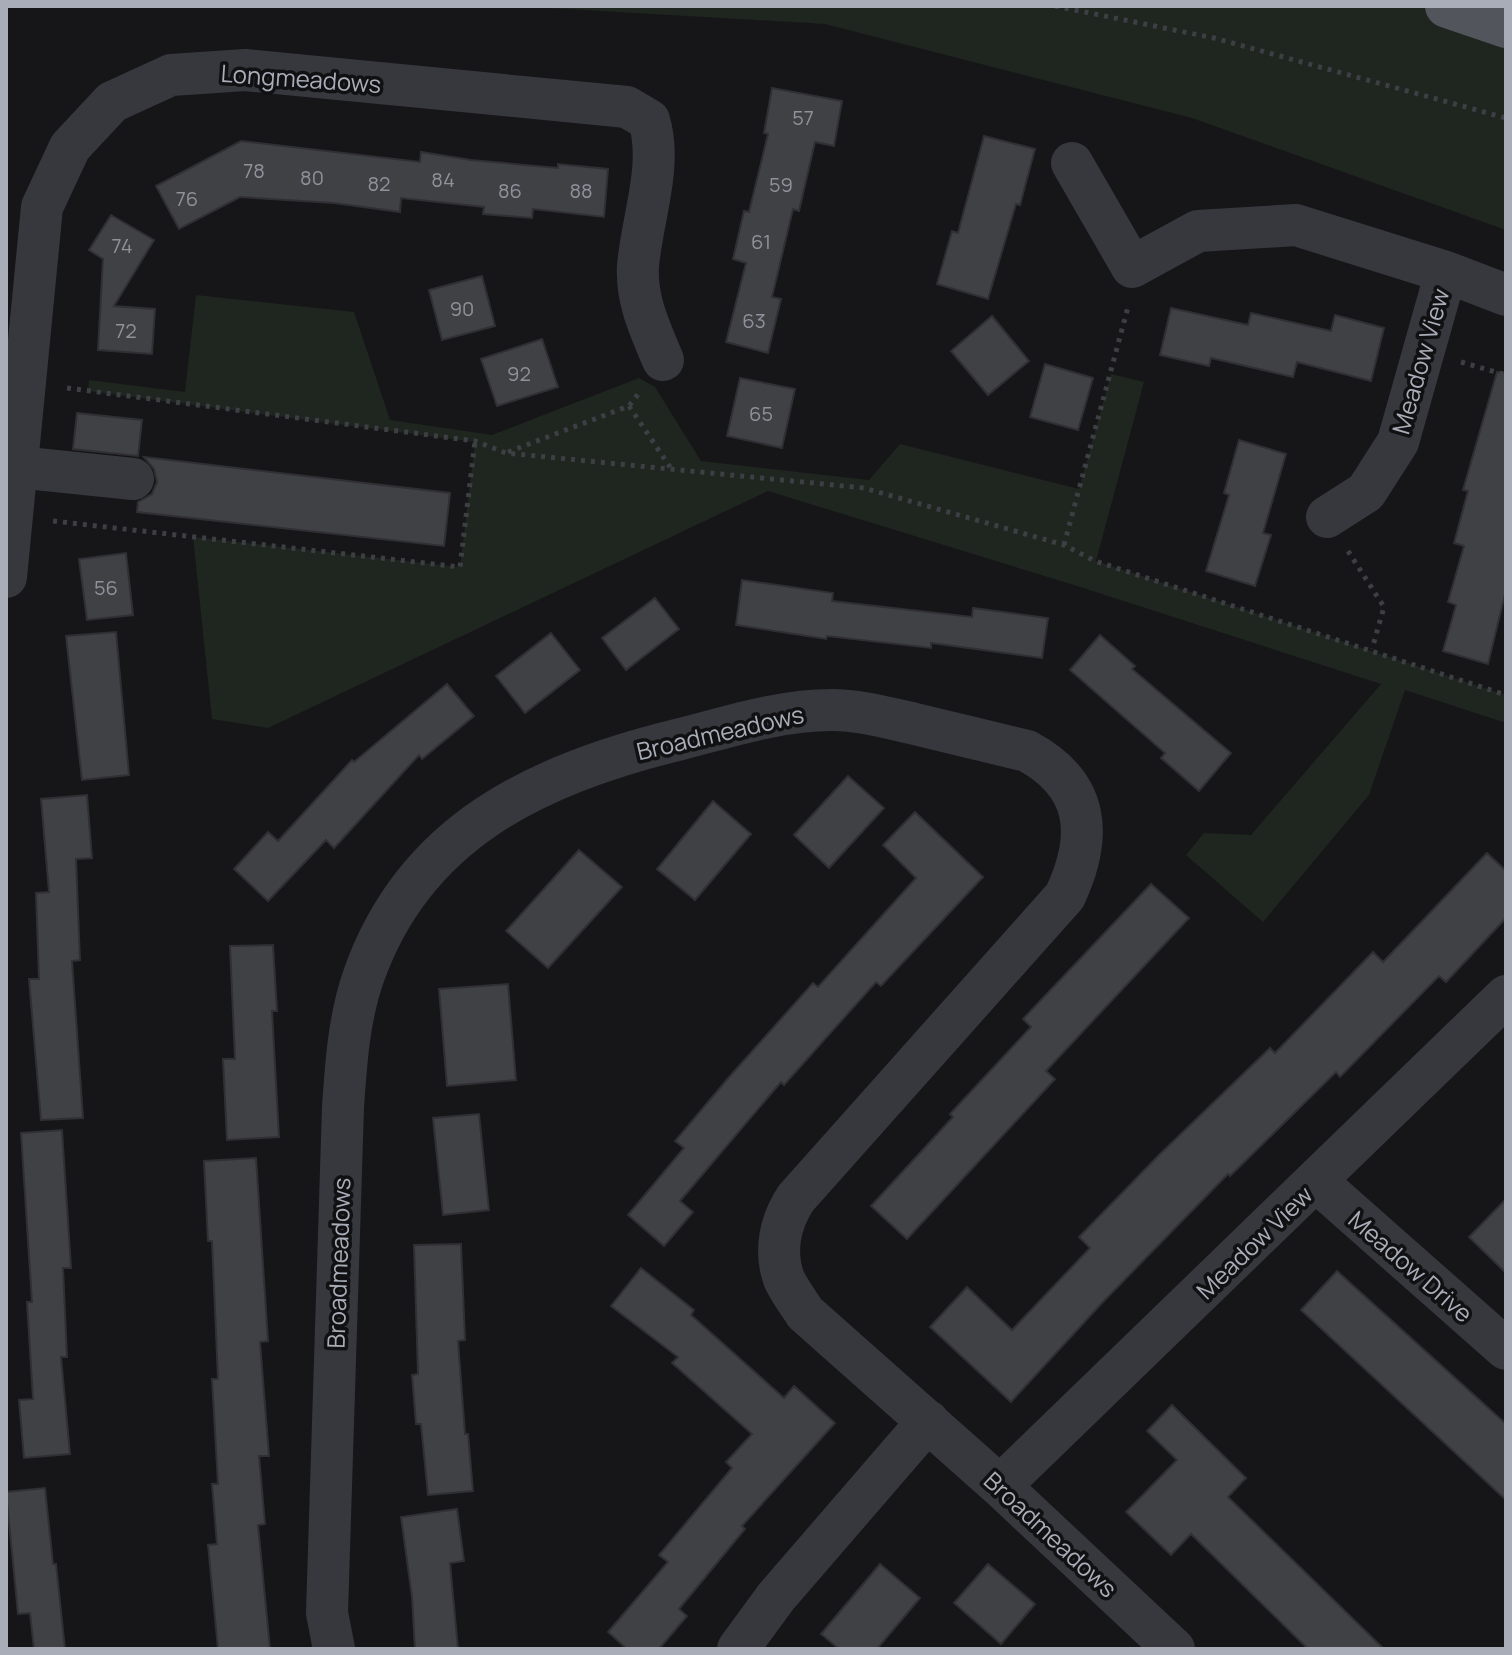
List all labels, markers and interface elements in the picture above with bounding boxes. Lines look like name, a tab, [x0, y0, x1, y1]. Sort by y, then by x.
street label: Longmeadows	[220, 56, 382, 100]
house number: 57	[792, 104, 814, 131]
house number: 78	[243, 157, 265, 184]
house number: 80	[300, 164, 324, 191]
house number: 84	[431, 166, 455, 193]
house number: 82	[367, 170, 391, 197]
house number: 59	[769, 171, 793, 198]
house number: 86	[498, 177, 522, 204]
house number: 88	[569, 177, 593, 204]
house number: 76	[176, 185, 198, 212]
house number: 61	[751, 228, 771, 255]
house number: 74	[111, 232, 133, 259]
street label: Meadow View	[1383, 284, 1457, 438]
house number: 90	[450, 295, 474, 322]
house number: 63	[742, 307, 766, 334]
house number: 72	[115, 317, 137, 344]
house number: 92	[507, 360, 531, 387]
house number: 65	[749, 400, 773, 427]
house number: 56	[94, 574, 118, 601]
street label: Broadmeadows	[633, 697, 807, 767]
street label: Broadmeadows	[319, 1177, 357, 1349]
street label: Meadow View	[1189, 1178, 1319, 1306]
street label: Meadow Drive	[1342, 1203, 1480, 1329]
street label: Broadmeadows	[977, 1464, 1125, 1604]

